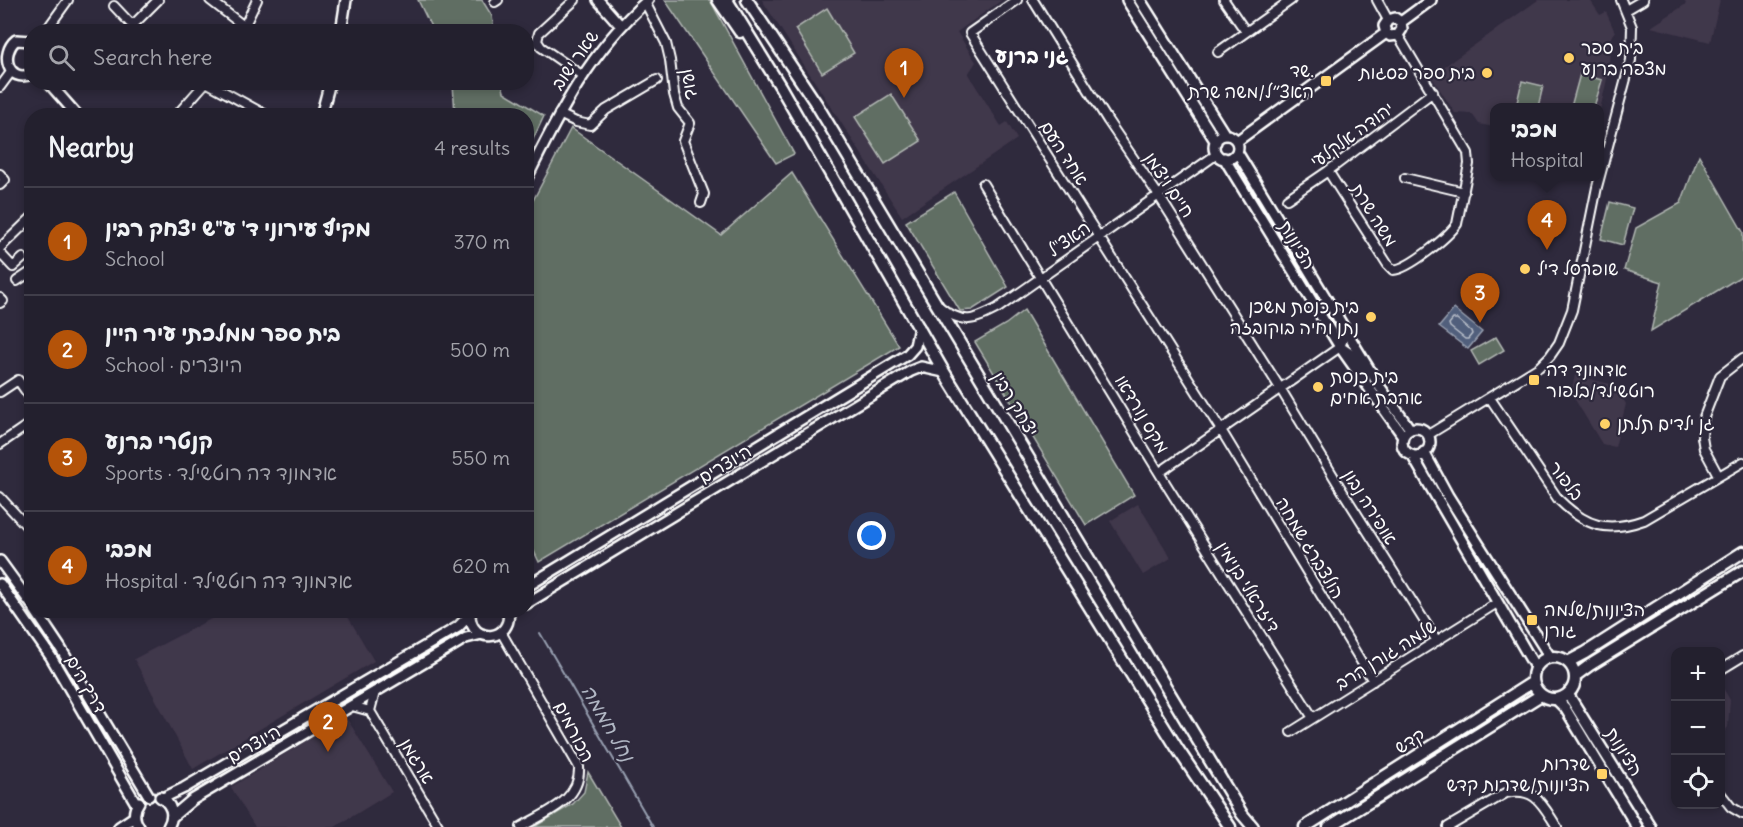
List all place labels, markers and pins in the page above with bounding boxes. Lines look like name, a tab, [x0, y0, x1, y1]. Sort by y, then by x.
place label: בית ספר מצפה ברנע	[1581, 36, 1667, 80]
pin: 1	[884, 48, 924, 98]
marker: בית ספר מצפה ברנע	[1562, 51, 1576, 65]
place label: שד. האצ״ל/משה שרת	[1187, 59, 1314, 103]
place label: בית ספר פסגות	[1358, 61, 1475, 84]
marker: בית ספר פסגות	[1480, 66, 1494, 80]
marker: שד. האצ״ל/משה שרת	[1319, 74, 1333, 88]
pin: 4	[1528, 200, 1566, 250]
place label: שופרסל דיל	[1537, 257, 1618, 280]
marker: שופרסל דיל	[1518, 262, 1532, 276]
pin: 3	[1460, 274, 1500, 323]
place label: בית כנסת משכן נתן וחיה בוקובזה	[1230, 295, 1359, 339]
marker: בית כנסת משכן נתן וחיה בוקובזה	[1364, 310, 1378, 324]
place label: אדמונד דה רוטשילד/בלפור	[1546, 358, 1655, 402]
place label: בית כנסת אהבת אחים	[1330, 365, 1423, 409]
marker: אדמונד דה רוטשילד/בלפור	[1527, 373, 1541, 387]
marker: בית כנסת אהבת אחים	[1311, 380, 1325, 394]
place label: גן ילדים תלתן	[1617, 412, 1715, 435]
marker: גן ילדים תלתן	[1598, 417, 1612, 431]
place label: הציונות/שלמה גורן	[1544, 598, 1645, 642]
marker: הציונות/שלמה גורן	[1525, 613, 1539, 627]
pin: 2	[308, 702, 348, 752]
place label: שדרות הציונות/שדרות קדש	[1447, 752, 1590, 796]
marker: שדרות הציונות/שדרות קדש	[1595, 767, 1609, 781]

